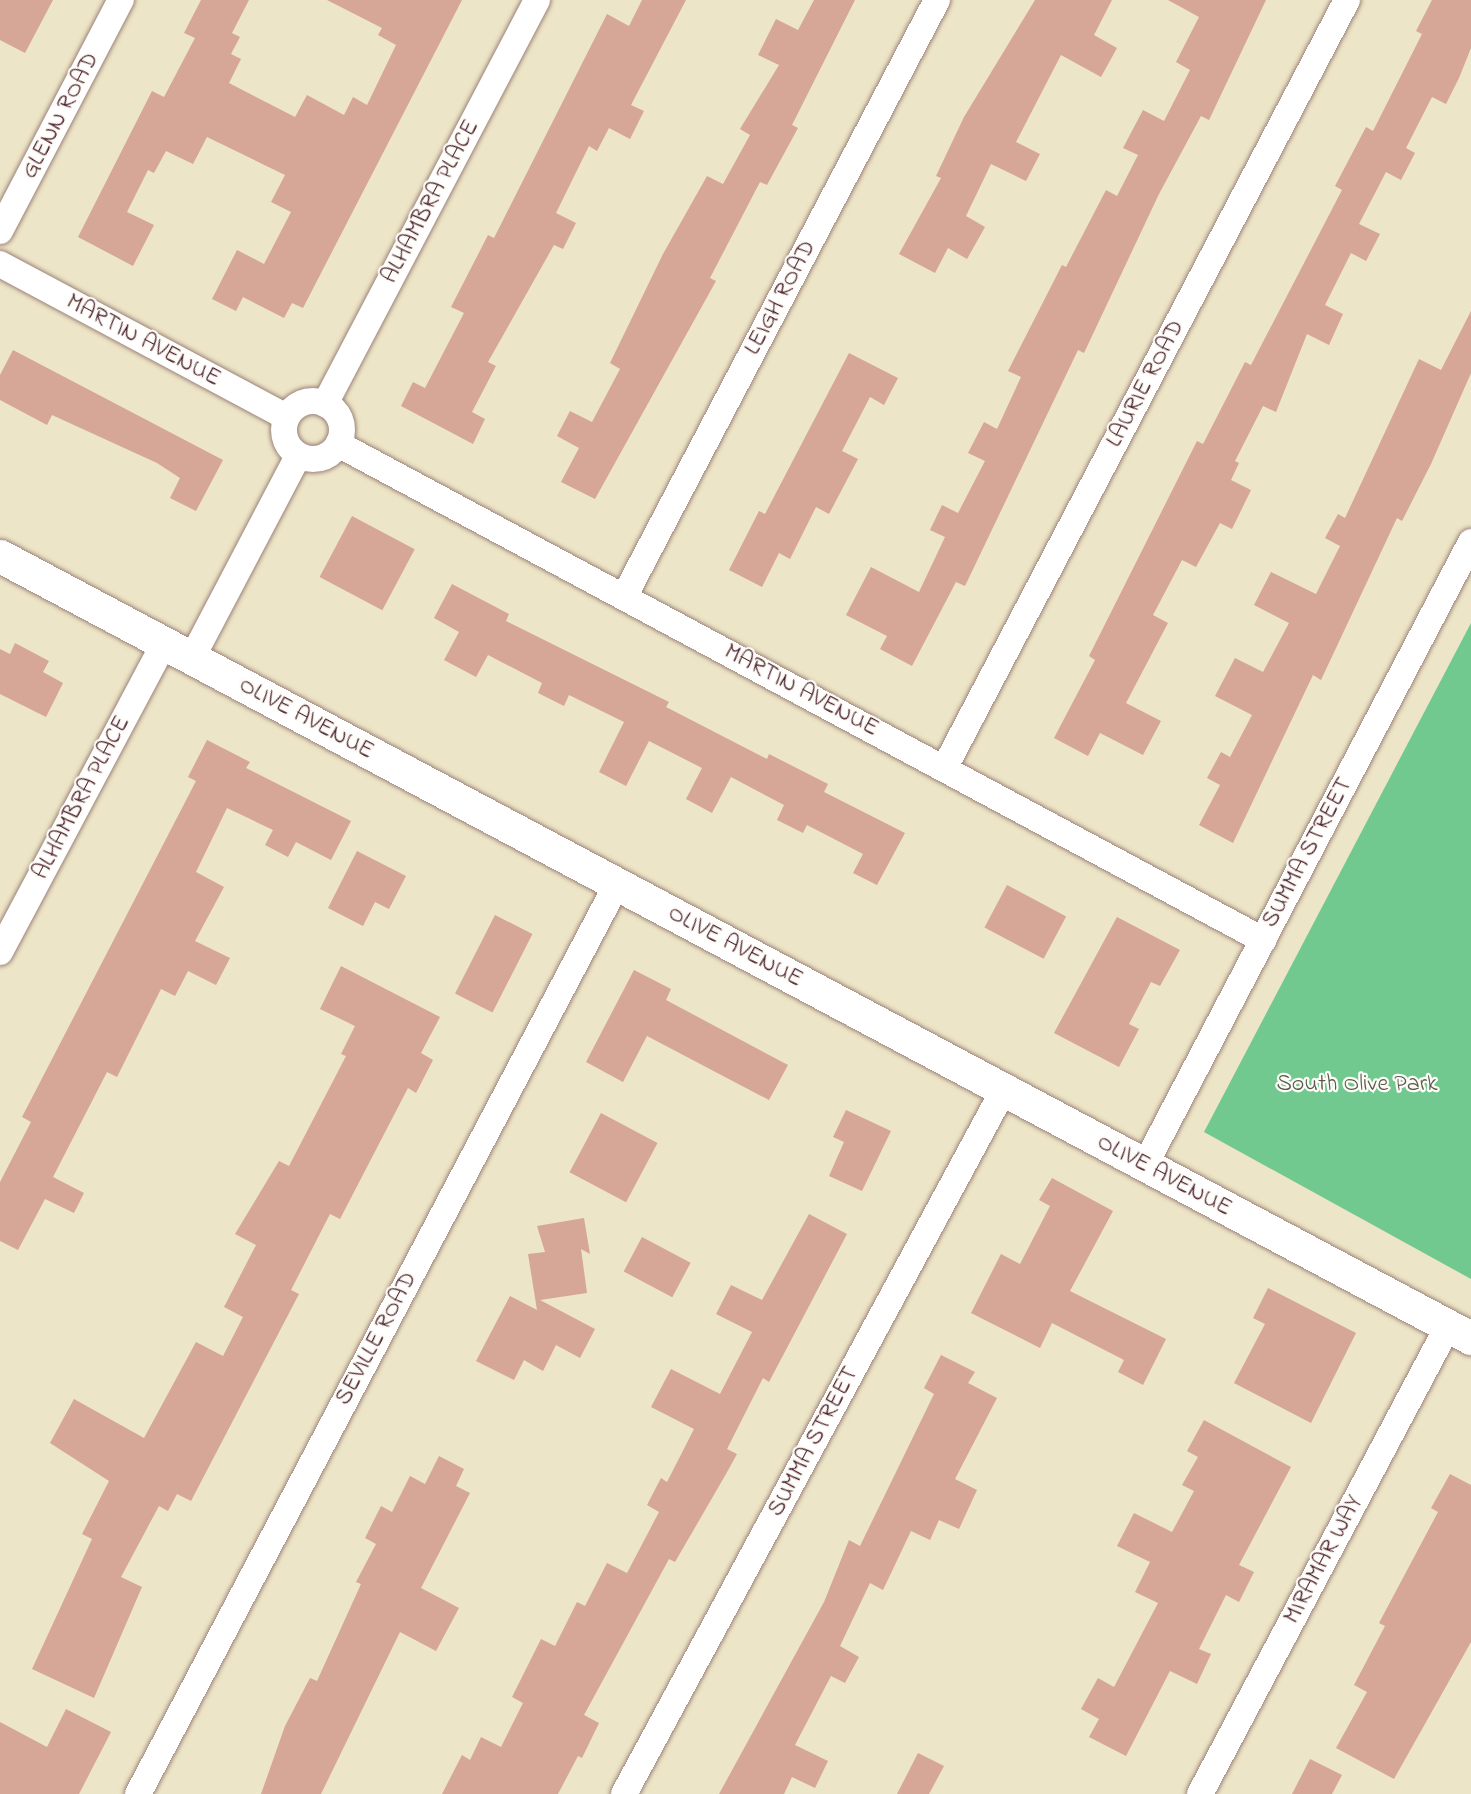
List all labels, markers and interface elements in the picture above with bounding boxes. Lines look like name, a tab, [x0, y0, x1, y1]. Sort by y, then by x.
street label: GLENN ROAD	[16, 48, 106, 184]
street label: ALHAMBRA PLACE	[376, 115, 486, 289]
street label: LEIGH ROAD	[739, 236, 823, 360]
street label: MARTIN AVENUE	[61, 288, 225, 394]
street label: LAURIE ROAD	[1100, 315, 1192, 453]
street label: MARTIN AVENUE	[719, 638, 883, 744]
street label: OLIVE AVENUE	[234, 671, 378, 767]
street label: ALHAMBRA PLACE	[27, 711, 137, 885]
street label: SUMMA STREET	[1256, 773, 1360, 933]
street label: OLIVE AVENUE	[663, 899, 807, 995]
park label: South Olive Park	[1276, 1071, 1438, 1099]
street label: OLIVE AVENUE	[1092, 1128, 1236, 1224]
street label: SEVILLE ROAD	[330, 1267, 424, 1411]
street label: SUMMA STREET	[762, 1362, 866, 1522]
street label: MIRAMAR WAY	[1278, 1491, 1370, 1629]

